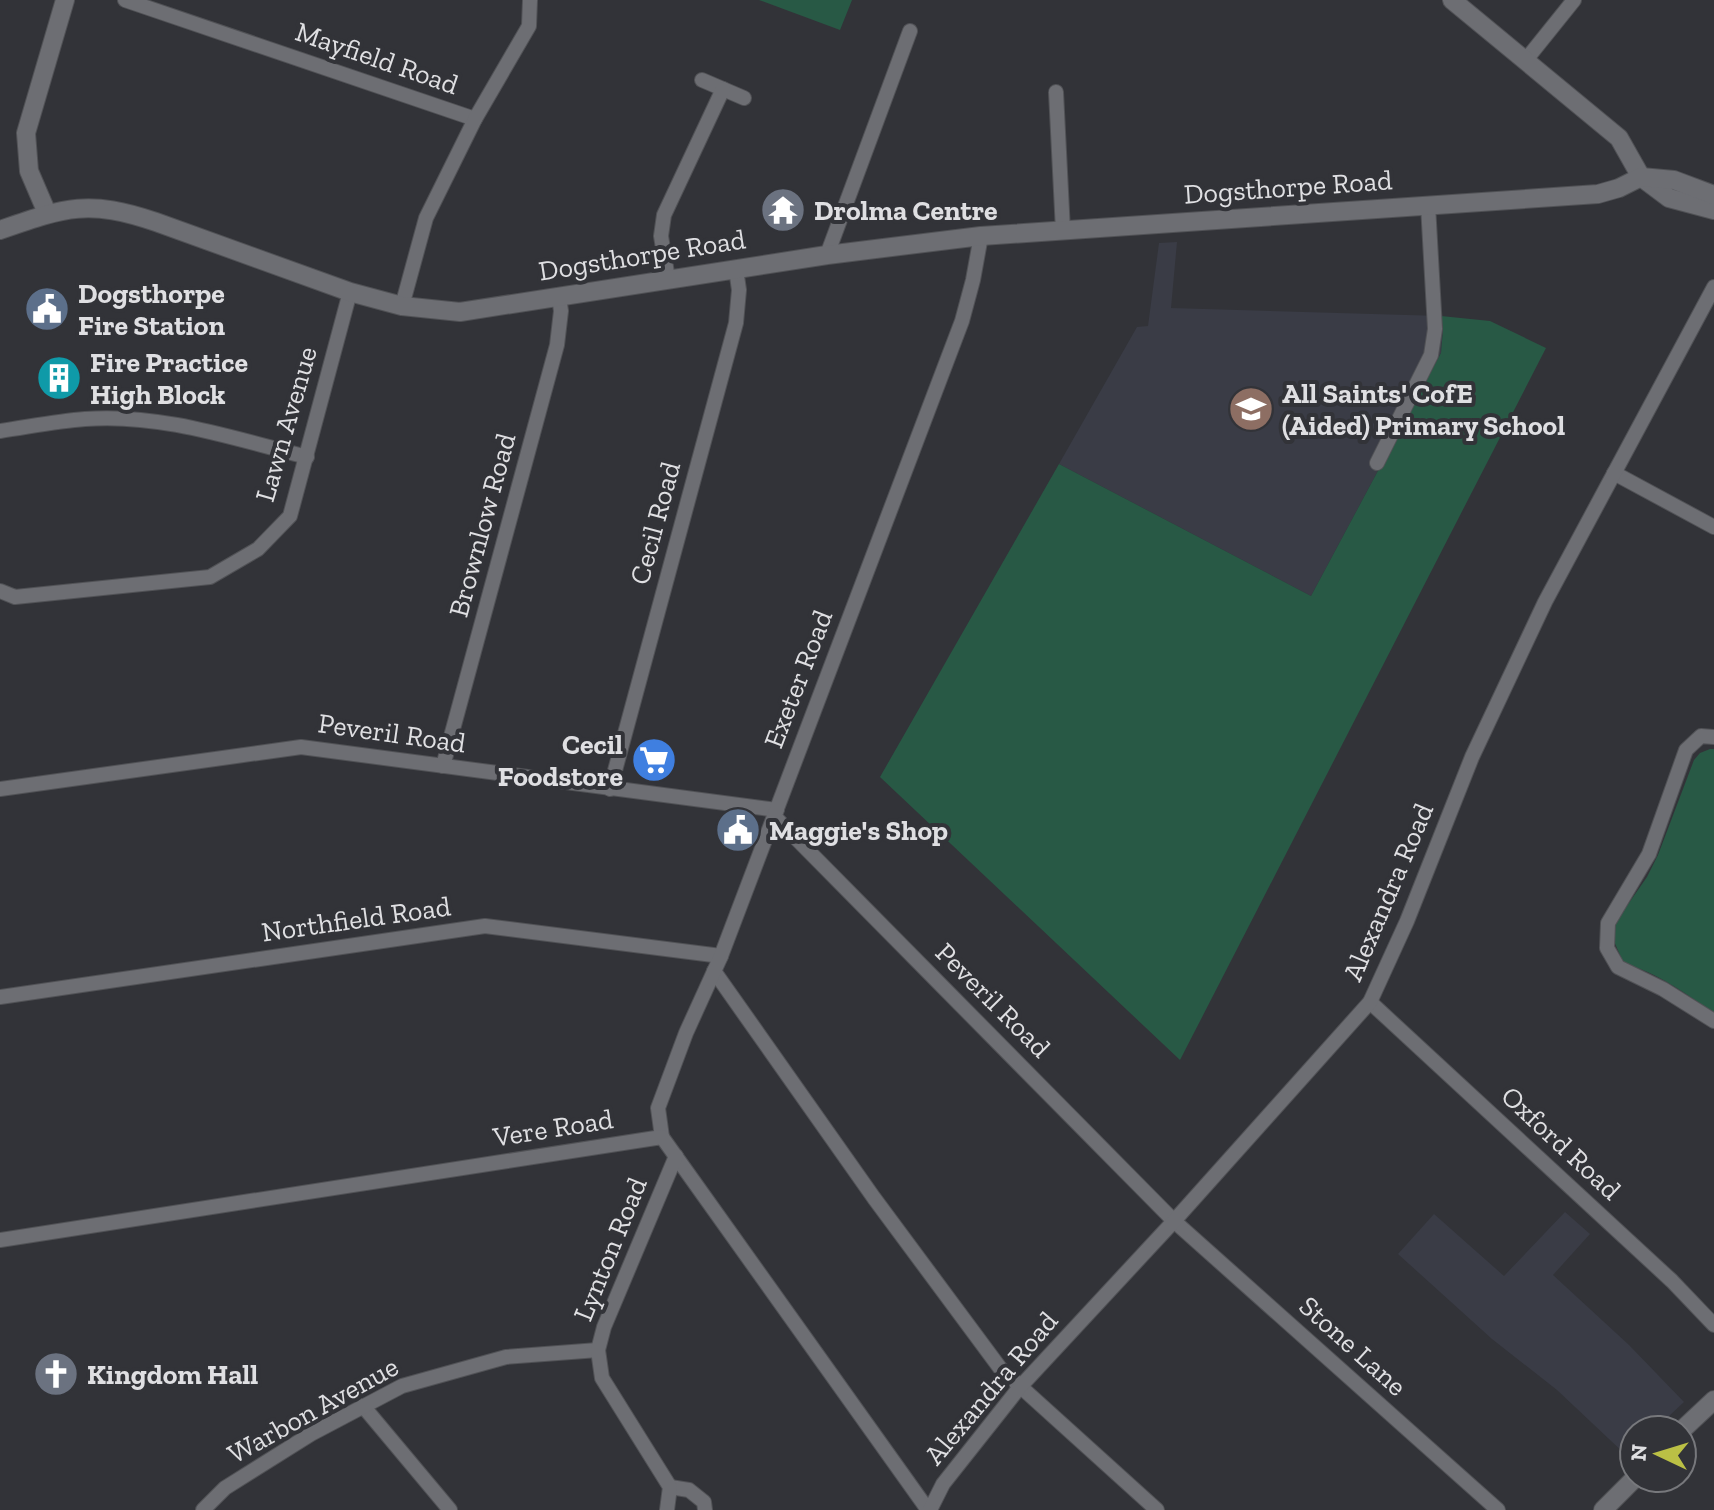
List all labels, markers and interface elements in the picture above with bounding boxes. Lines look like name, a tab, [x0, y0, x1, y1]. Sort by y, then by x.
street label: Mayfield Road	[291, 15, 463, 101]
street label: Dogsthorpe Road	[1183, 163, 1393, 211]
temple icon: Drolma Centre	[759, 186, 807, 234]
place label: Drolma Centre	[814, 194, 998, 227]
street label: Dogsthorpe Road	[536, 222, 748, 288]
place label: Dogsthorpe Fire Station	[78, 277, 225, 342]
public building icon: Dogsthorpe Fire Station	[23, 285, 71, 333]
street label: Lawn Avenue	[248, 343, 324, 505]
place label: Fire Practice High Block	[90, 346, 248, 411]
building icon: Fire Practice High Block	[35, 354, 83, 402]
place label: All Saints' CofE (Aided) Primary School	[1282, 377, 1565, 442]
school or university icon: All Saints' CofE (Aided) Primary School	[1227, 385, 1275, 433]
street label: Brownlow Road	[442, 429, 522, 621]
street label: Cecil Road	[623, 458, 687, 588]
street label: Exeter Road	[757, 605, 839, 753]
street label: Peveril Road	[316, 706, 468, 760]
place label: Cecil Foodstore	[498, 728, 623, 793]
supermarket icon: Cecil Foodstore	[630, 736, 678, 784]
street label: Alexandra Road	[1336, 798, 1440, 986]
public building icon: Maggie's Shop	[714, 806, 762, 854]
place label: Maggie's Shop	[769, 814, 948, 847]
street label: Northfield Road	[259, 889, 453, 949]
street label: Peveril Road	[929, 936, 1057, 1064]
street label: Oxford Road	[1494, 1079, 1628, 1207]
street label: Vere Road	[490, 1102, 615, 1154]
street label: Lynton Road	[566, 1172, 654, 1326]
street label: Stone Lane	[1292, 1289, 1414, 1403]
street label: Alexandra Road	[917, 1305, 1065, 1471]
church icon: Kingdom Hall	[32, 1350, 80, 1398]
street label: Warbon Avenue	[222, 1350, 404, 1470]
place label: Kingdom Hall	[87, 1358, 258, 1391]
north arrow	[1618, 1414, 1698, 1494]
text: N	[1624, 1443, 1653, 1462]

